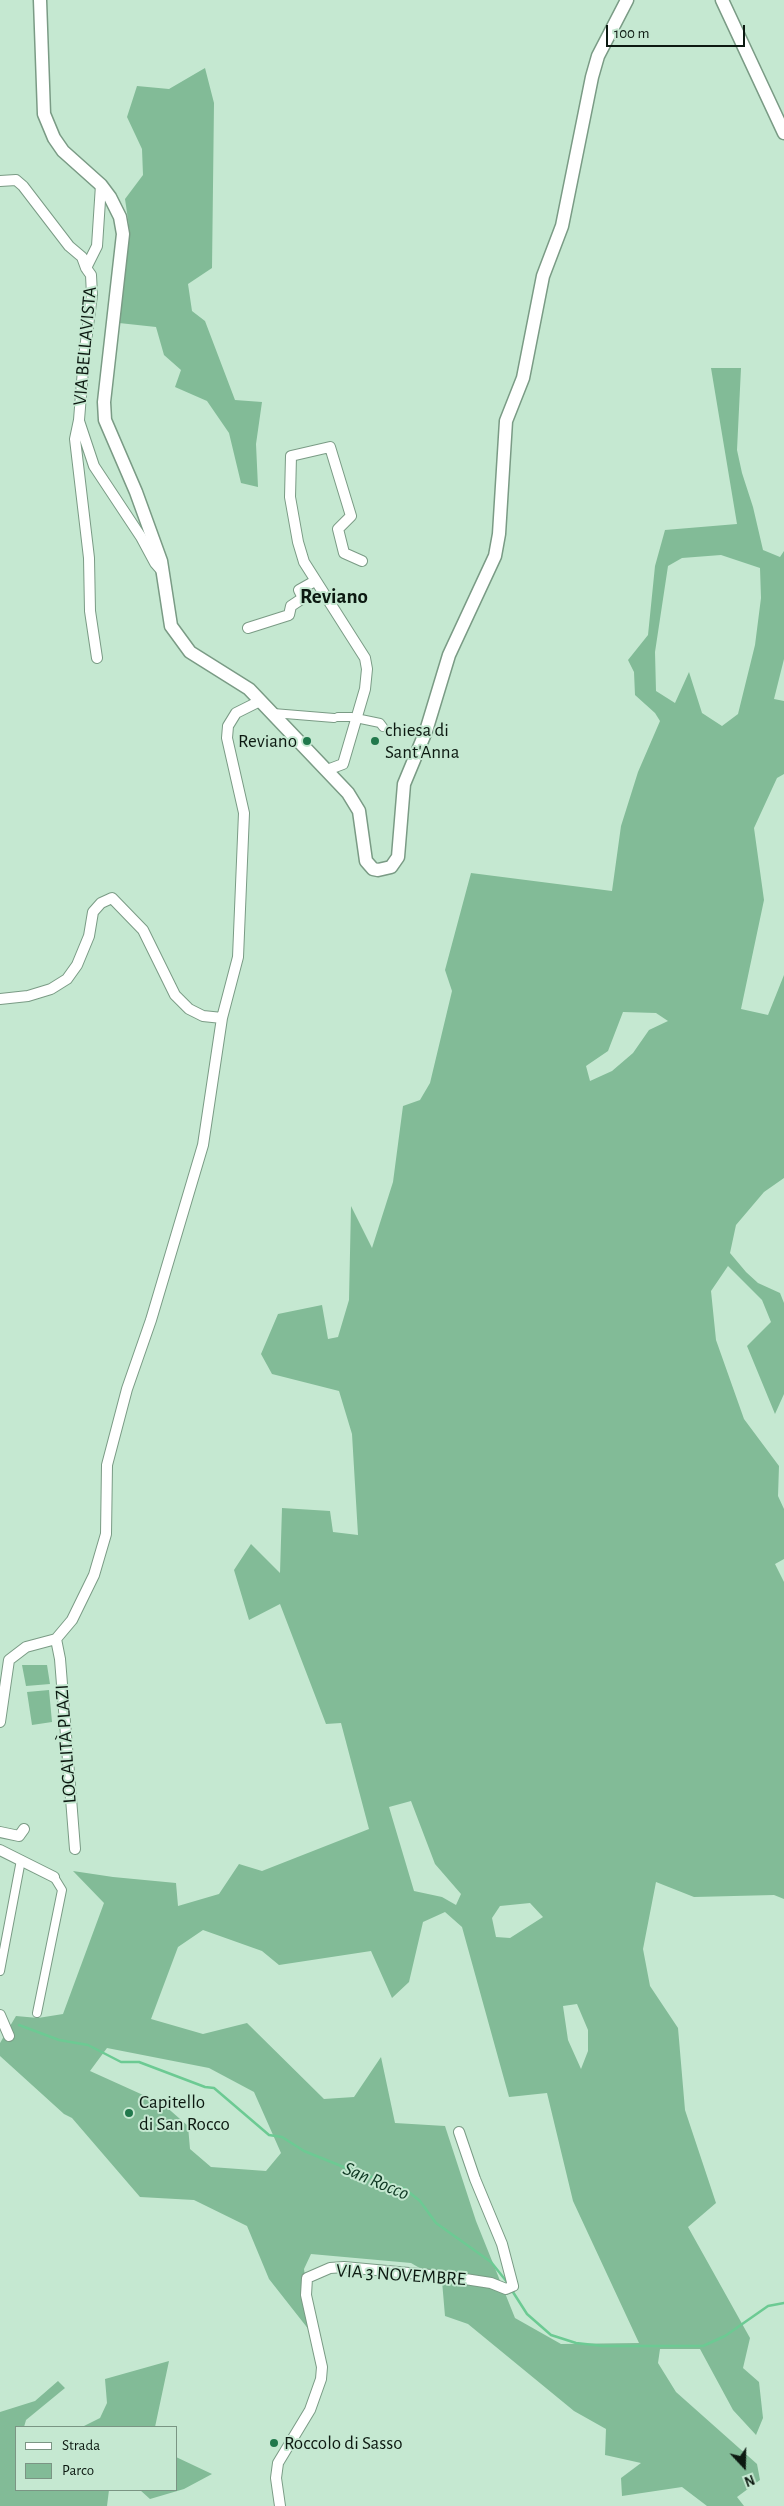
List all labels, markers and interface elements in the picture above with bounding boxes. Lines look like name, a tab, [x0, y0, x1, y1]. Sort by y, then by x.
scale bar	[609, 15, 748, 47]
text: 100 m	[614, 26, 649, 41]
street label: VIA BELLAVISTA	[68, 286, 102, 406]
district label: Reviano	[300, 584, 368, 610]
place label: chiesa di Sant'Anna	[385, 719, 459, 763]
place label: Reviano	[238, 730, 297, 752]
marker: Reviano	[301, 735, 313, 747]
marker: chiesa di Sant'Anna	[369, 735, 381, 747]
street label: LOCALITÀ PLAZI	[50, 1684, 82, 1804]
place label: Capitello di San Rocco	[139, 2091, 230, 2135]
marker: Capitello di San Rocco	[123, 2107, 135, 2119]
water label: San Rocco	[339, 2156, 413, 2206]
street label: VIA 3 NOVEMBRE	[335, 2259, 467, 2291]
legend	[15, 2426, 178, 2491]
place label: Roccolo di Sasso	[284, 2432, 403, 2454]
marker: Roccolo di Sasso	[268, 2437, 280, 2449]
text: Strada	[62, 2438, 100, 2453]
north arrow	[719, 2441, 769, 2491]
text: Parco	[62, 2463, 94, 2478]
text: N	[742, 2472, 756, 2488]

